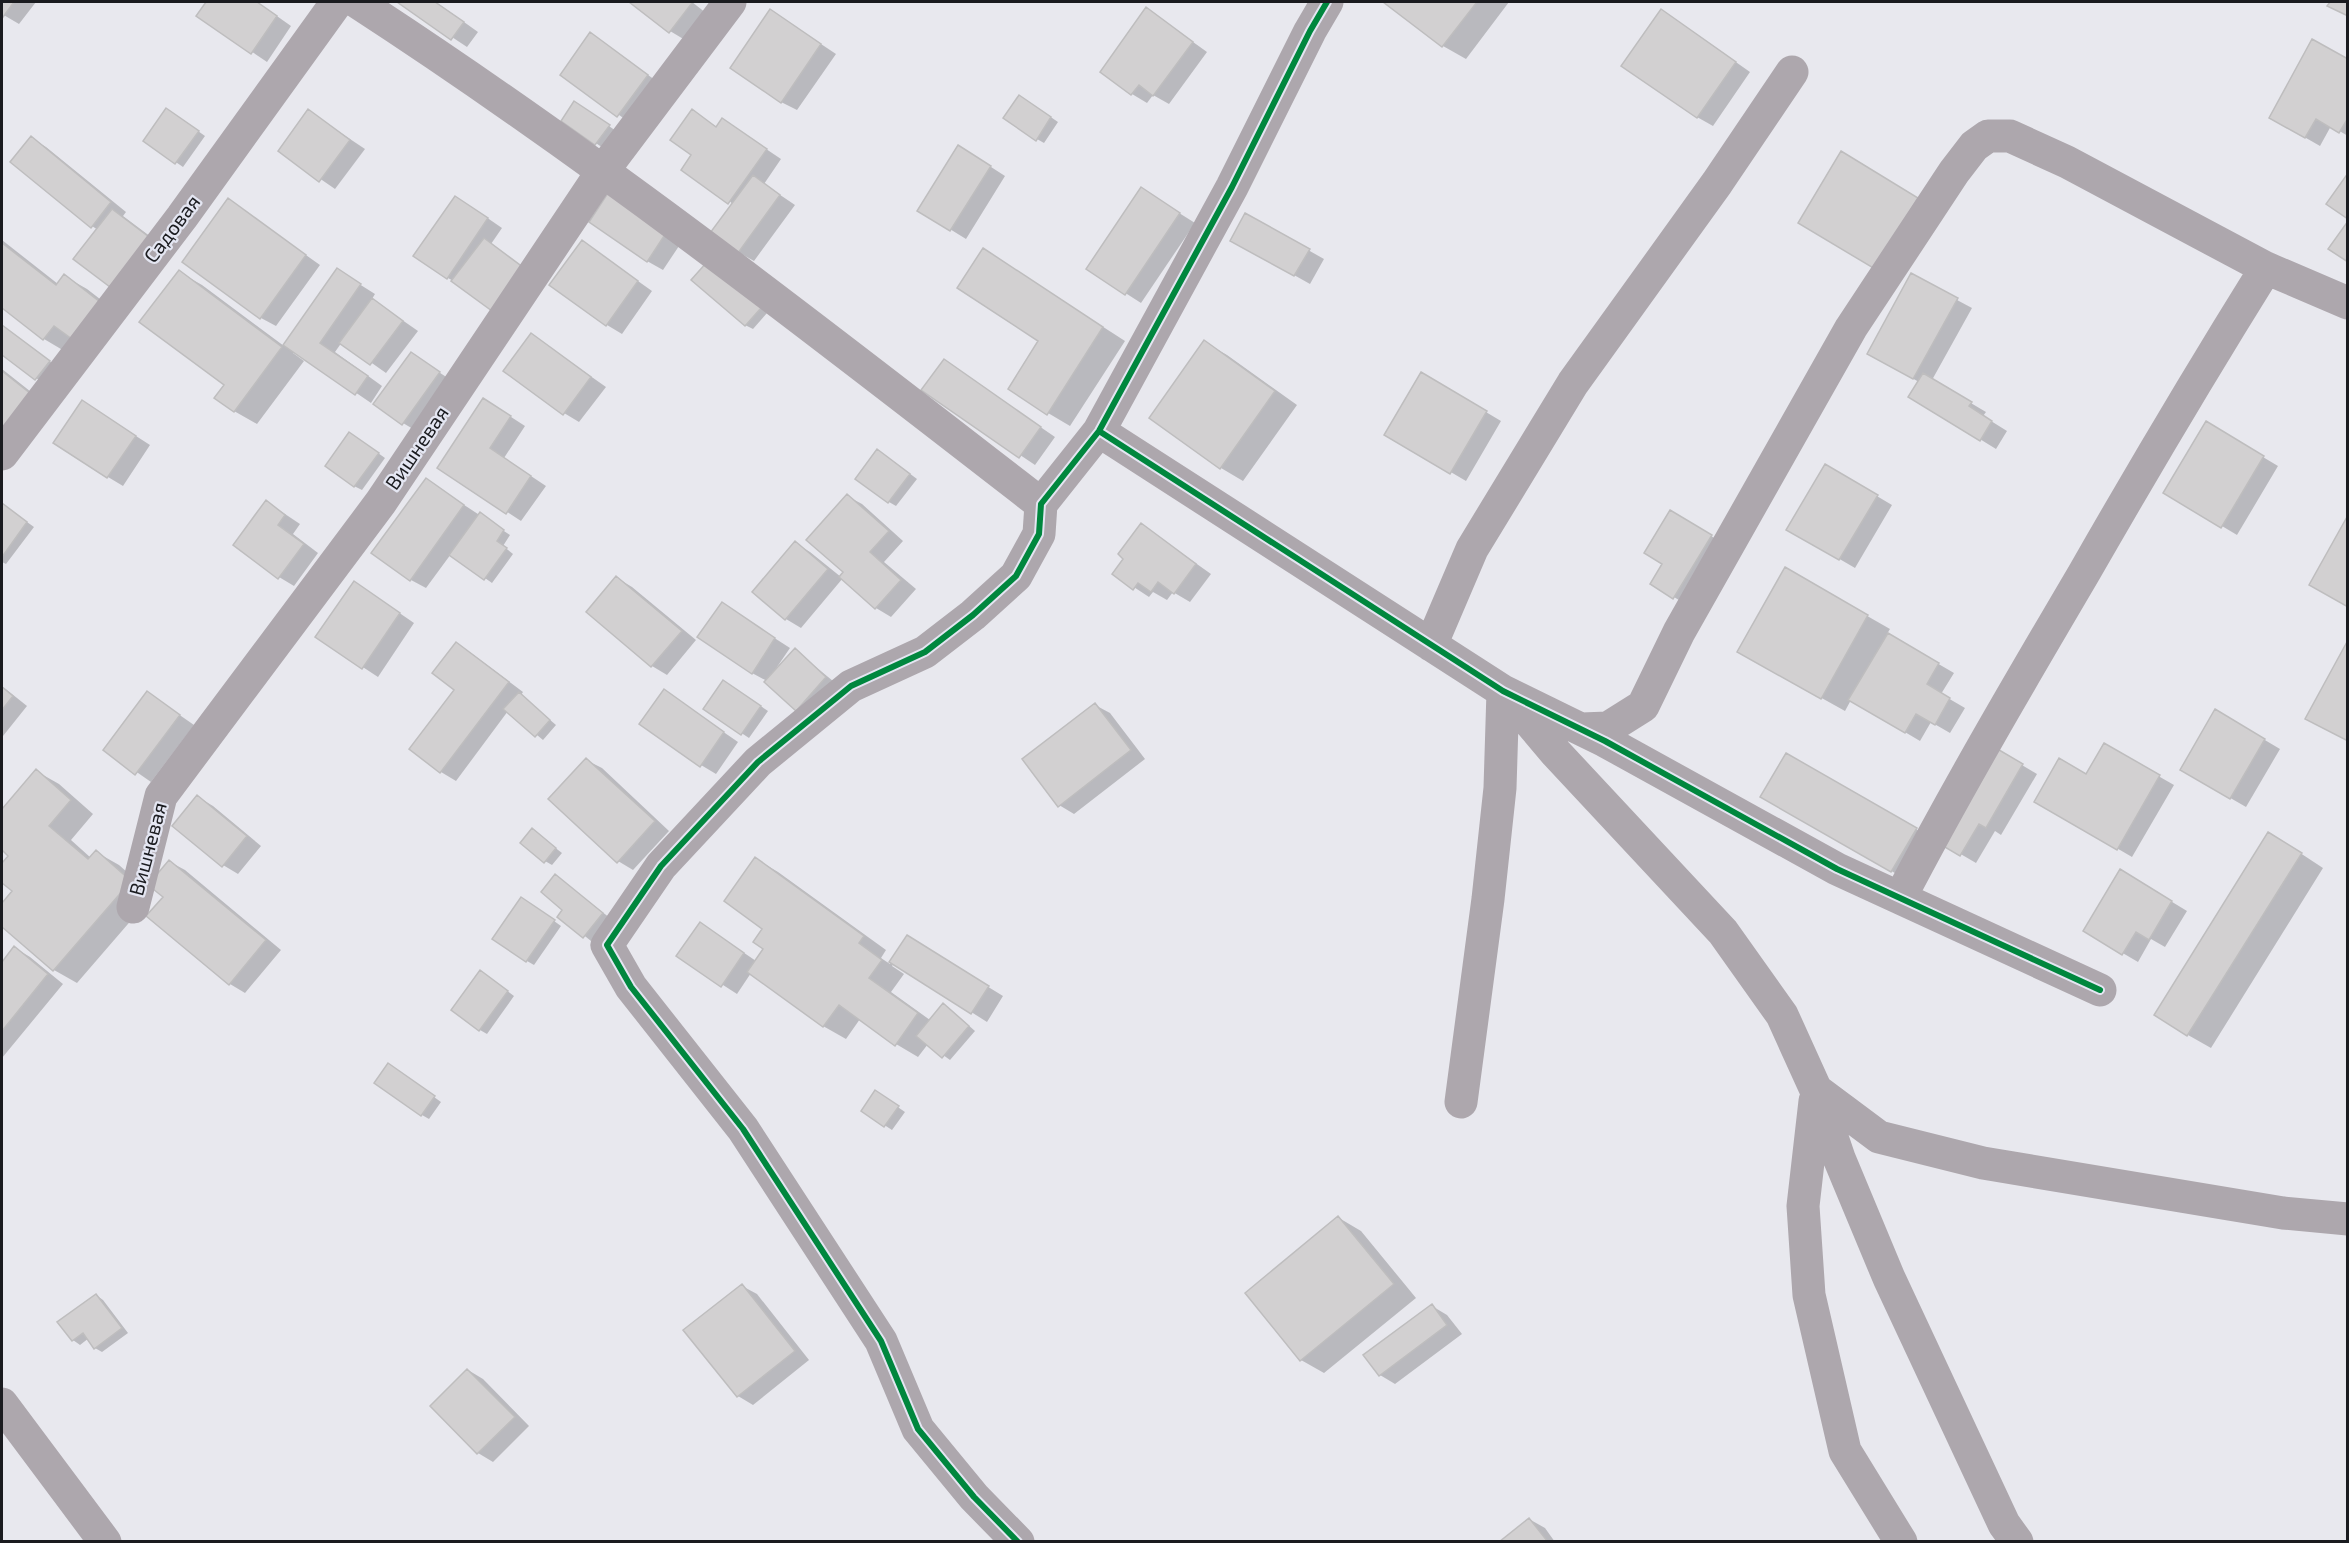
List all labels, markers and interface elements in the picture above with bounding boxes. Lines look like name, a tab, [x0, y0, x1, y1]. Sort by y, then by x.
street label: Садовая	[138, 190, 204, 267]
street label: Вишневая	[379, 401, 453, 494]
street label: Вишневая	[123, 799, 171, 898]

